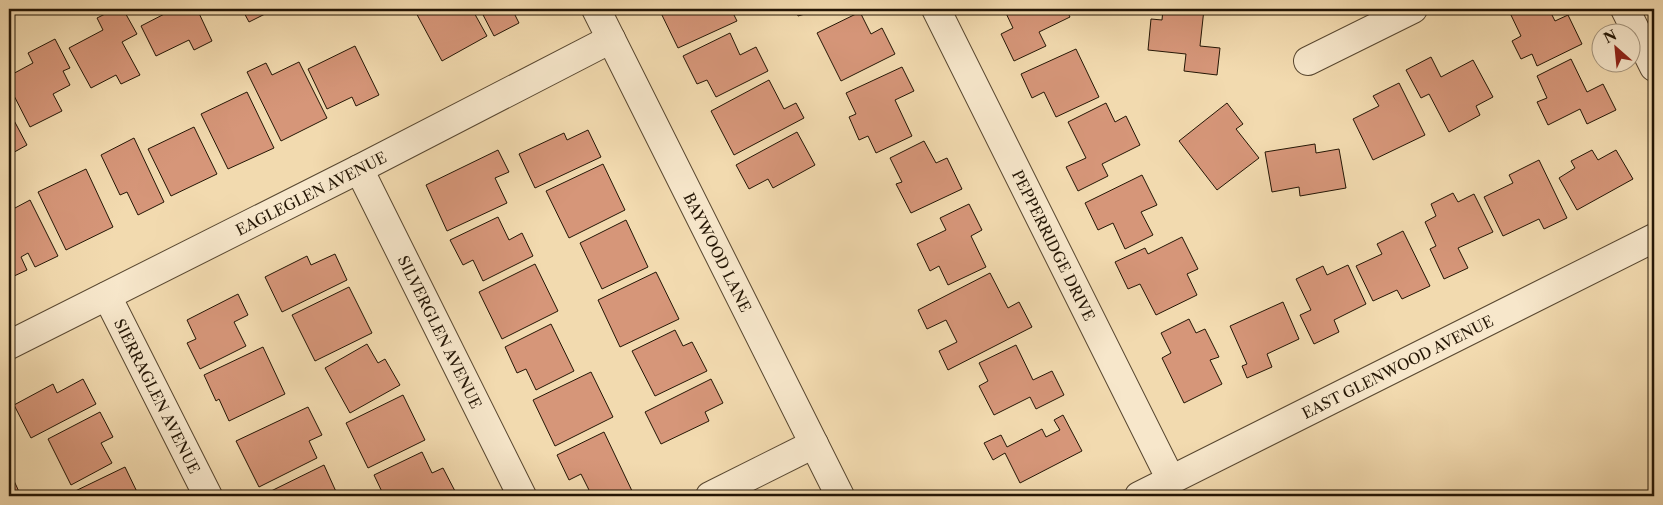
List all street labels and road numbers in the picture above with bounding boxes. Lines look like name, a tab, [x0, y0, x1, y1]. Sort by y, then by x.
street label: EAGLEGLEN AVENUE	[232, 147, 390, 239]
street label: PEPPERRIDGE DRIVE	[1008, 167, 1099, 324]
street label: BAYWOOD LANE	[680, 189, 756, 315]
street label: SILVERGLEN AVENUE	[394, 252, 486, 412]
street label: EAST GLENWOOD AVENUE	[1298, 311, 1496, 422]
street label: SIERRAGLEN AVENUE	[110, 315, 205, 477]

